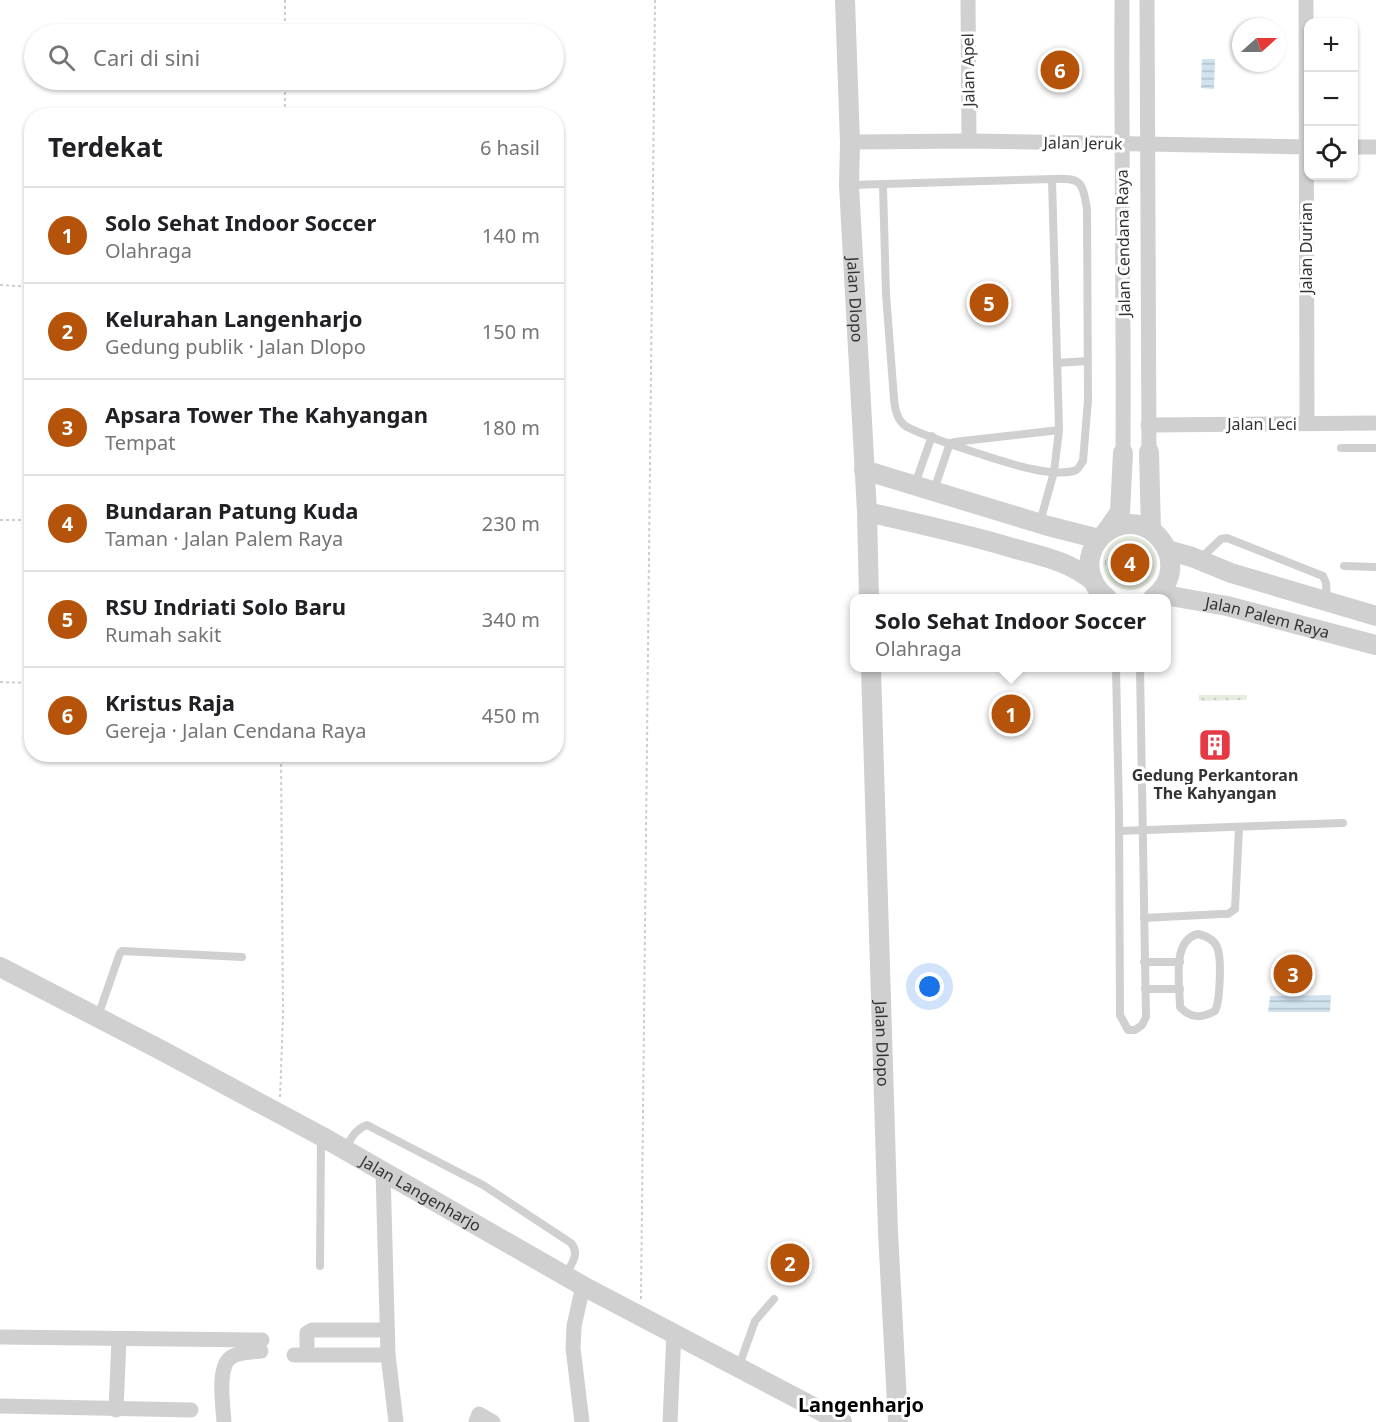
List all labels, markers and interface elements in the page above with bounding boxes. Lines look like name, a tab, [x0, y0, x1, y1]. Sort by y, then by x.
north arrow	[1232, 18, 1286, 72]
map controls	[1304, 18, 1358, 180]
button: +	[1304, 18, 1358, 72]
search box	[24, 24, 564, 90]
street label: Jalan Apel	[956, 33, 980, 109]
icon: search	[45, 41, 78, 74]
text: Cari di sini	[93, 42, 200, 72]
pin: 6	[1040, 48, 1080, 92]
button: −	[1304, 72, 1358, 126]
button: locate	[1304, 126, 1358, 180]
text: Terdekat	[48, 129, 163, 165]
street label: Jalan Jeruk	[1041, 131, 1123, 155]
text: 6 hasil	[480, 134, 540, 161]
street label: Jalan Cendana Raya	[1111, 169, 1135, 319]
street label: Jalan Durian	[1295, 202, 1317, 296]
text: Solo Sehat Indoor Soccer	[105, 207, 376, 237]
text: 1	[62, 222, 73, 249]
text: 140 m	[482, 222, 540, 249]
text: Olahraga	[105, 237, 192, 264]
street label: Jalan Dlopo	[842, 254, 869, 343]
pin: 5	[970, 280, 1008, 326]
text: Kelurahan Langenharjo	[105, 303, 362, 333]
text: 2	[62, 318, 73, 345]
text: 150 m	[482, 318, 540, 345]
text: Gedung publik · Jalan Dlopo	[105, 333, 366, 360]
text: Apsara Tower The Kahyangan	[105, 399, 428, 429]
street label: Jalan Leci	[1225, 413, 1297, 435]
text: 3	[62, 414, 73, 441]
text: 180 m	[482, 414, 540, 441]
text: Tempat	[105, 429, 175, 456]
text: Bundaran Patung Kuda	[105, 495, 359, 525]
text: 4	[62, 510, 73, 537]
text: 230 m	[482, 510, 540, 537]
text: Taman · Jalan Palem Raya	[105, 525, 343, 552]
pin: 4	[1110, 540, 1150, 586]
text: RSU Indriati Solo Baru	[105, 591, 346, 621]
street label: Jalan Palem Raya	[1202, 591, 1332, 643]
popup	[850, 594, 1171, 672]
text: Solo Sehat Indoor Soccer	[875, 605, 1146, 635]
text: 5	[62, 606, 73, 633]
text: 340 m	[482, 606, 540, 633]
text: Rumah sakit	[105, 621, 221, 648]
text: Olahraga	[875, 635, 962, 662]
text: Kristus Raja	[105, 687, 235, 717]
pin: 1	[992, 692, 1030, 736]
text: 6	[62, 702, 73, 729]
text: 450 m	[482, 702, 540, 729]
text: Gereja · Jalan Cendana Raya	[105, 717, 366, 744]
building icon: Gedung Perkantoran The Kahyangan	[1197, 727, 1233, 763]
place label: Gedung Perkantoran The Kahyangan	[1132, 764, 1298, 804]
pin: 3	[1274, 952, 1312, 996]
your location	[915, 972, 944, 1001]
street label: Jalan Dlopo	[870, 999, 895, 1087]
street label: Jalan Langenharjo	[355, 1149, 485, 1237]
pin: 2	[770, 1240, 810, 1286]
district label: Langenharjo	[798, 1391, 924, 1418]

